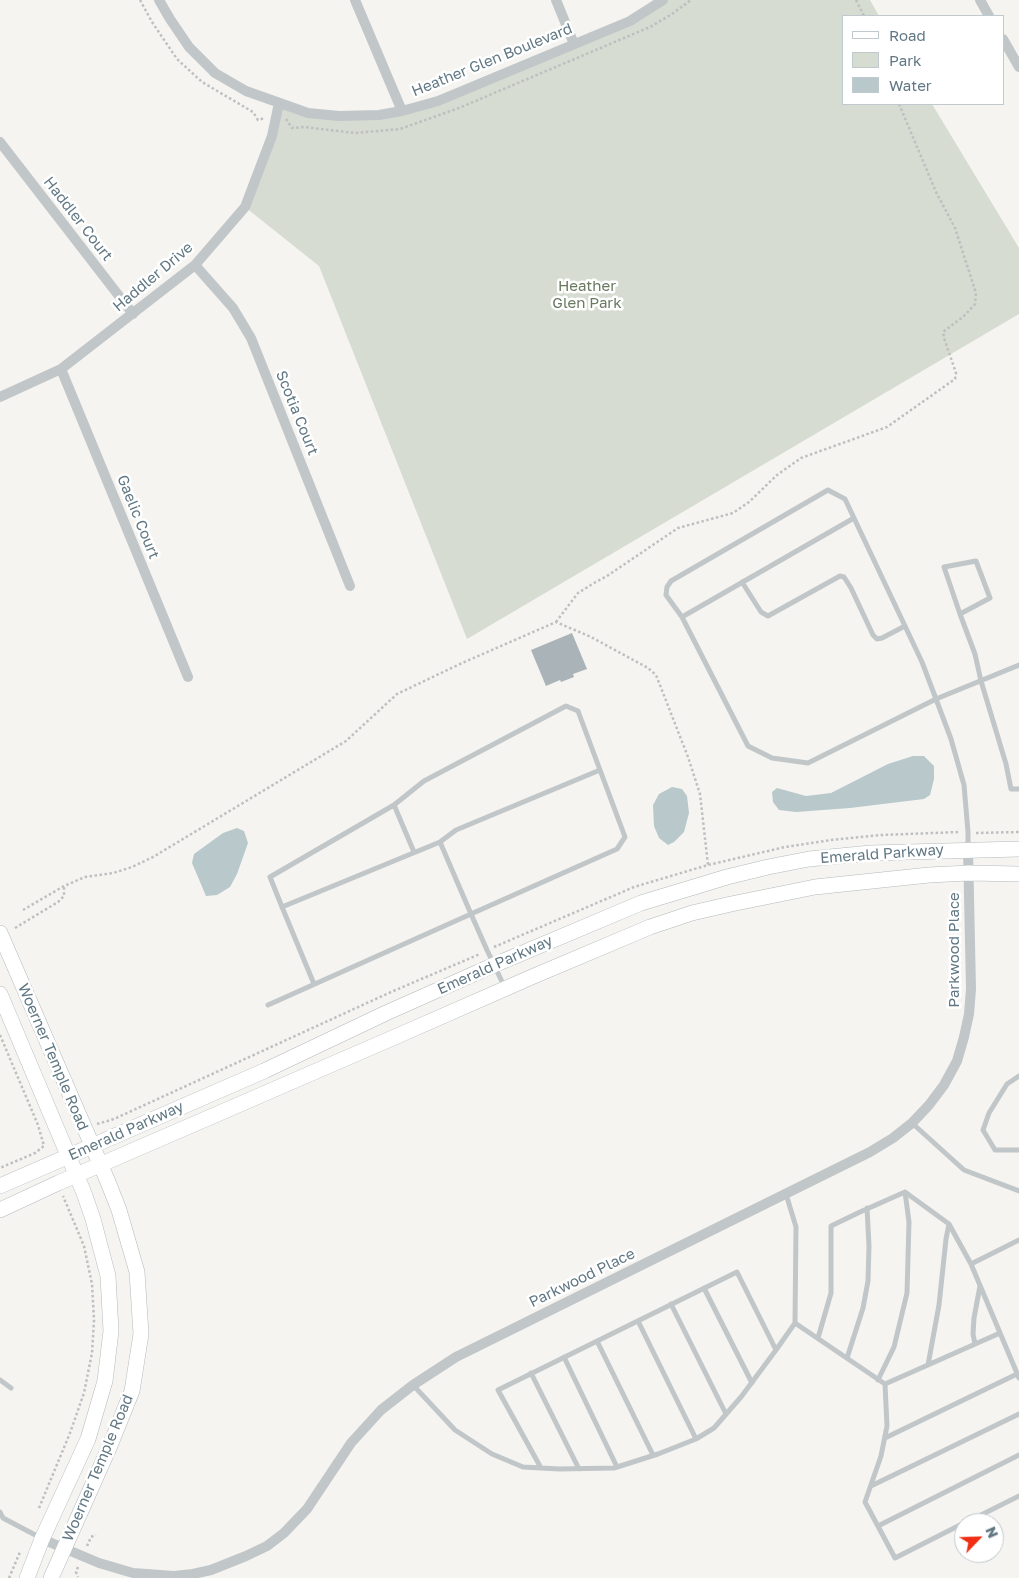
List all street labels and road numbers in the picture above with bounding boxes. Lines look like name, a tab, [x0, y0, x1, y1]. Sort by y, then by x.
street label: Heather Glen Boulevard	[409, 20, 575, 100]
street label: Haddler Court	[40, 173, 116, 265]
street label: Haddler Drive	[110, 238, 196, 316]
street label: Scotia Court	[272, 368, 322, 458]
street label: Gaelic Court	[113, 472, 163, 562]
street label: Emerald Parkway	[820, 841, 944, 867]
street label: Parkwood Place	[945, 892, 963, 1008]
street label: Emerald Parkway	[435, 932, 555, 998]
street label: Woerner Temple Road	[14, 981, 92, 1133]
street label: Emerald Parkway	[66, 1098, 186, 1164]
street label: Parkwood Place	[526, 1245, 638, 1311]
street label: Woerner Temple Road	[59, 1392, 137, 1544]

